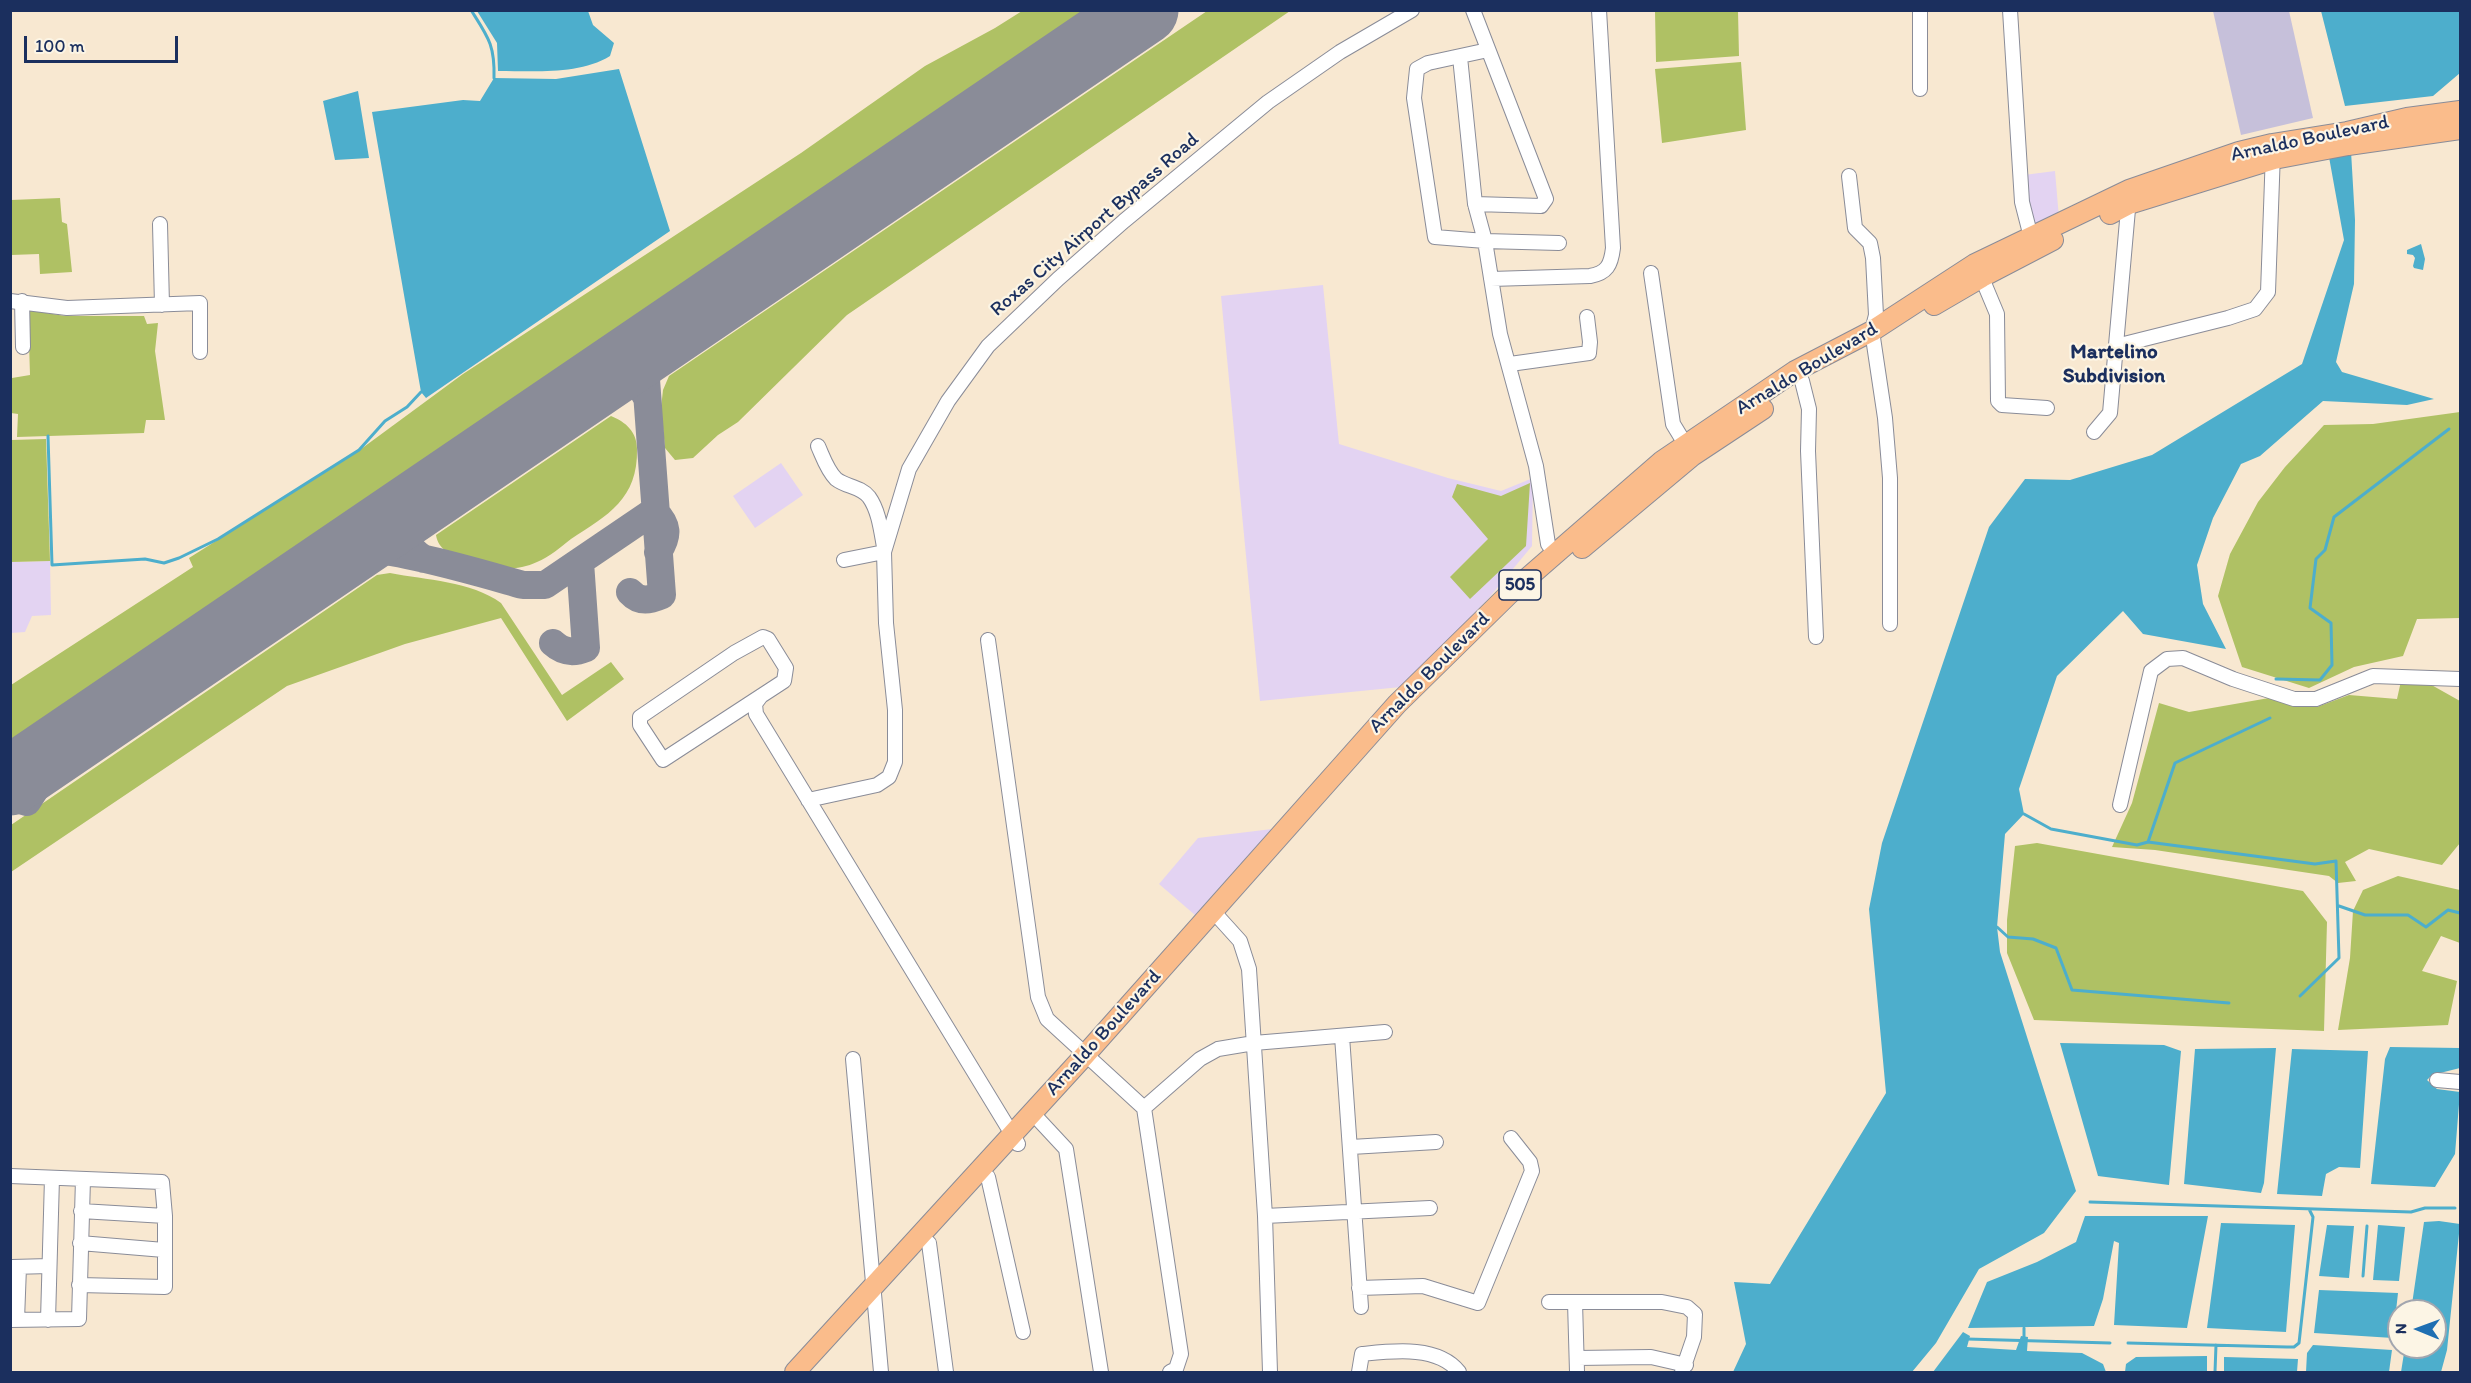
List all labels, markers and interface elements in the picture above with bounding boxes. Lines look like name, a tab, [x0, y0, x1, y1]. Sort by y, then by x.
scale bar	[27, 24, 182, 62]
text: 100 m	[35, 35, 85, 57]
street label: Arnaldo Boulevard	[2229, 111, 2391, 167]
street label: Roxas City Airport Bypass Road	[986, 128, 1204, 322]
street label: Arnaldo Boulevard	[1732, 317, 1882, 421]
district label: Martelino Subdivision	[2063, 340, 2165, 390]
road number: 505	[1499, 570, 1541, 600]
street label: Arnaldo Boulevard	[1365, 608, 1495, 738]
street label: Arnaldo Boulevard	[1041, 965, 1167, 1101]
north arrow	[2387, 1299, 2447, 1359]
text: N	[2391, 1323, 2410, 1334]

